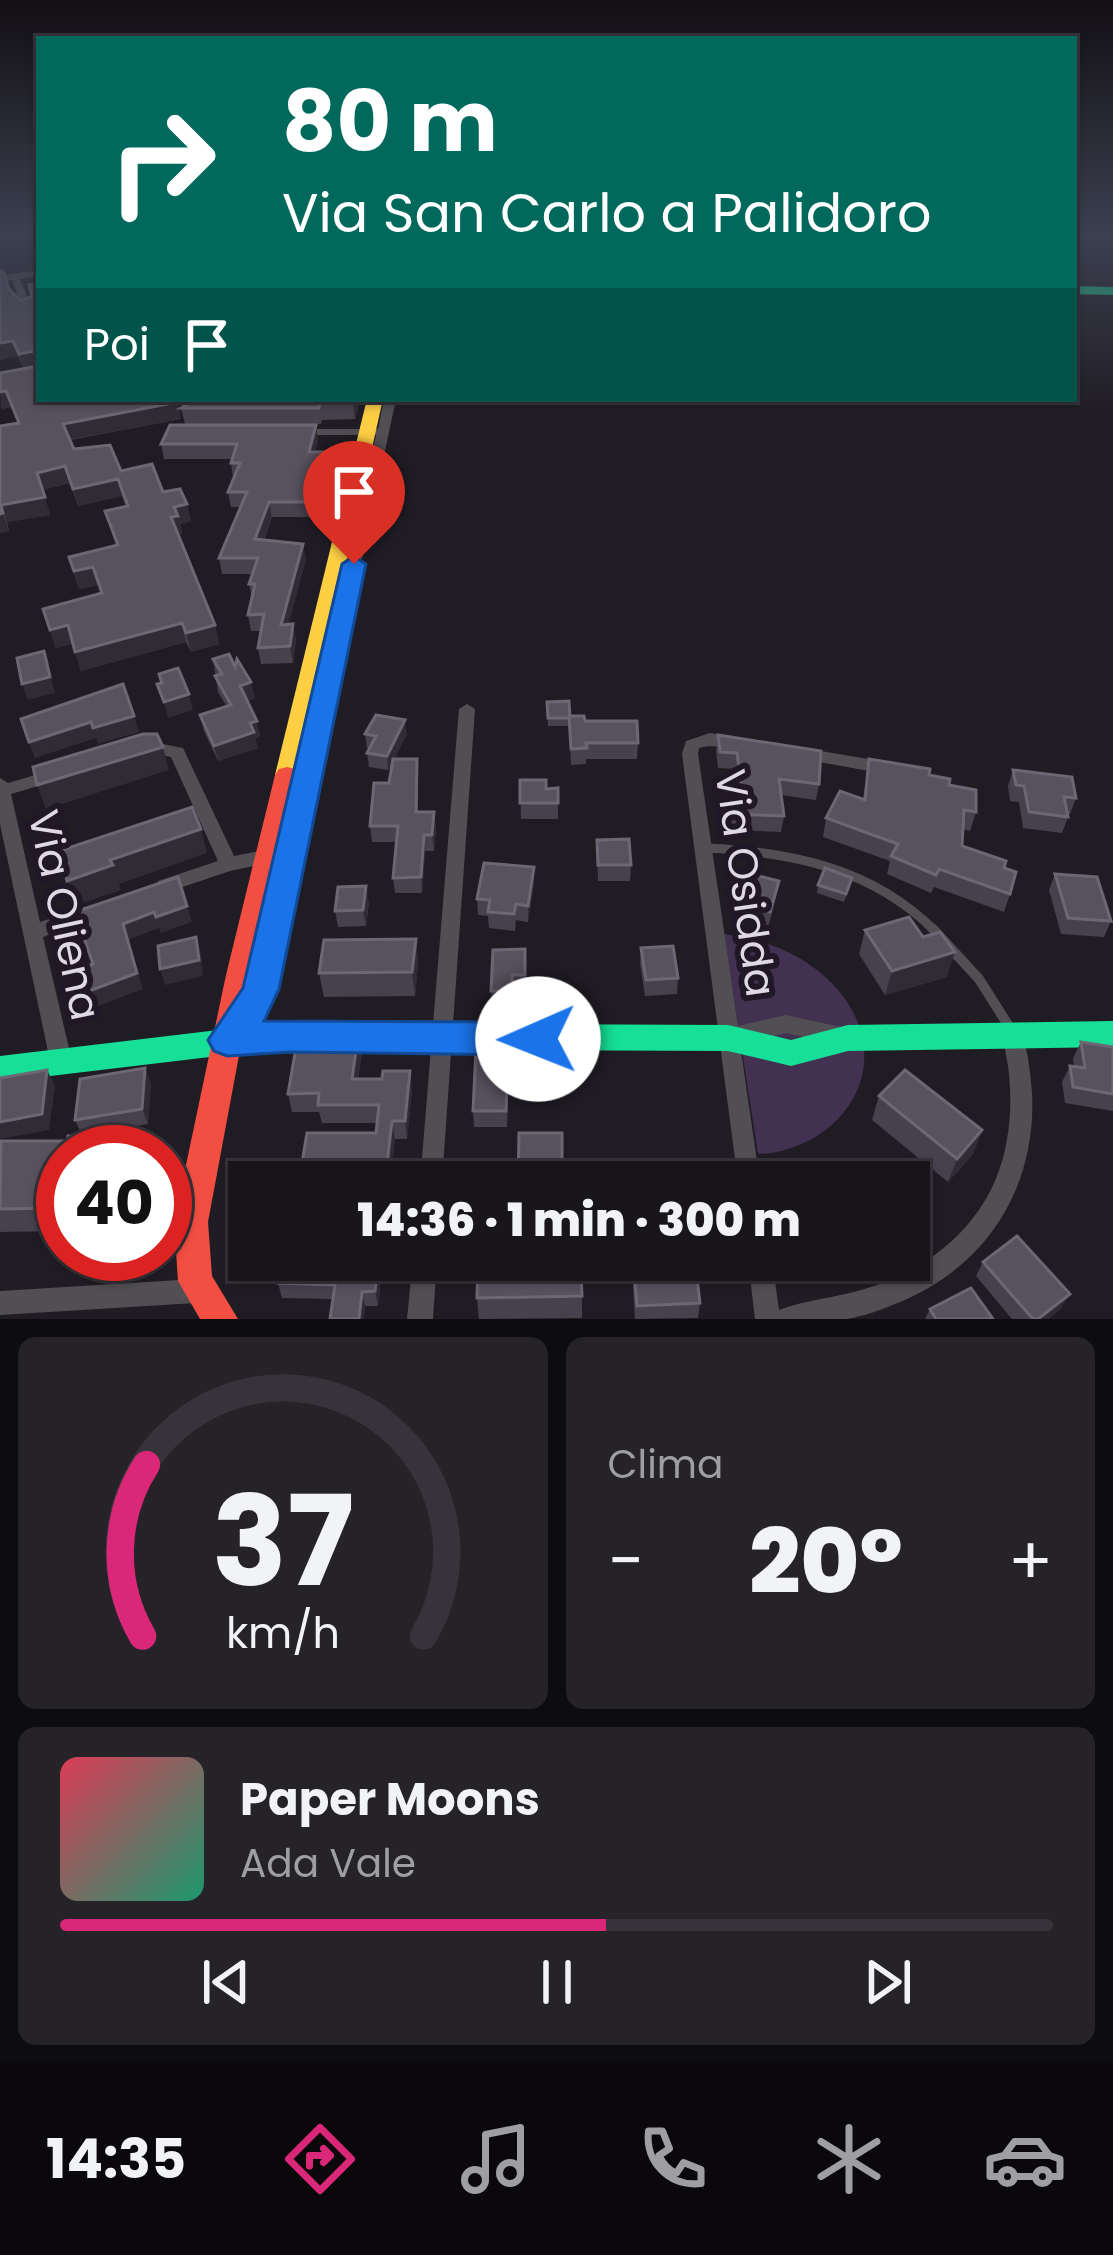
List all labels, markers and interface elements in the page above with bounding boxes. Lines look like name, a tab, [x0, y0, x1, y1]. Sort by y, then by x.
text: 80 m	[282, 63, 498, 180]
icon: right	[84, 84, 240, 240]
text: Via San Carlo a Palidoro	[282, 175, 932, 251]
icon: arrive	[174, 312, 240, 378]
text: Poi	[84, 313, 150, 376]
pin	[303, 441, 405, 564]
icon: arrive	[321, 459, 387, 525]
street label: Via Osidda	[700, 766, 791, 1000]
street label: Via Oliena	[13, 805, 116, 1026]
position arrow	[475, 976, 601, 1102]
speed limit sign: 40	[36, 1125, 192, 1281]
text: 14:36 · 1 min · 300 m	[357, 1189, 801, 1252]
text: Clima	[608, 1437, 723, 1492]
text: 37	[212, 1454, 354, 1629]
text: 20°	[749, 1498, 903, 1625]
text: −	[608, 1515, 644, 1607]
text: +	[1008, 1515, 1053, 1607]
text: km/h	[226, 1603, 340, 1663]
text: Paper Moons	[240, 1768, 540, 1831]
text: Ada Vale	[240, 1836, 416, 1891]
icon: previous	[193, 1949, 259, 2015]
icon: pause	[524, 1949, 590, 2015]
icon: next	[855, 1949, 921, 2015]
icon: directions	[278, 2117, 362, 2201]
icon: music	[454, 2117, 538, 2201]
icon: phone	[631, 2117, 715, 2201]
icon: climate	[807, 2117, 891, 2201]
icon: car	[983, 2117, 1067, 2201]
text: 14:35	[46, 2121, 186, 2197]

